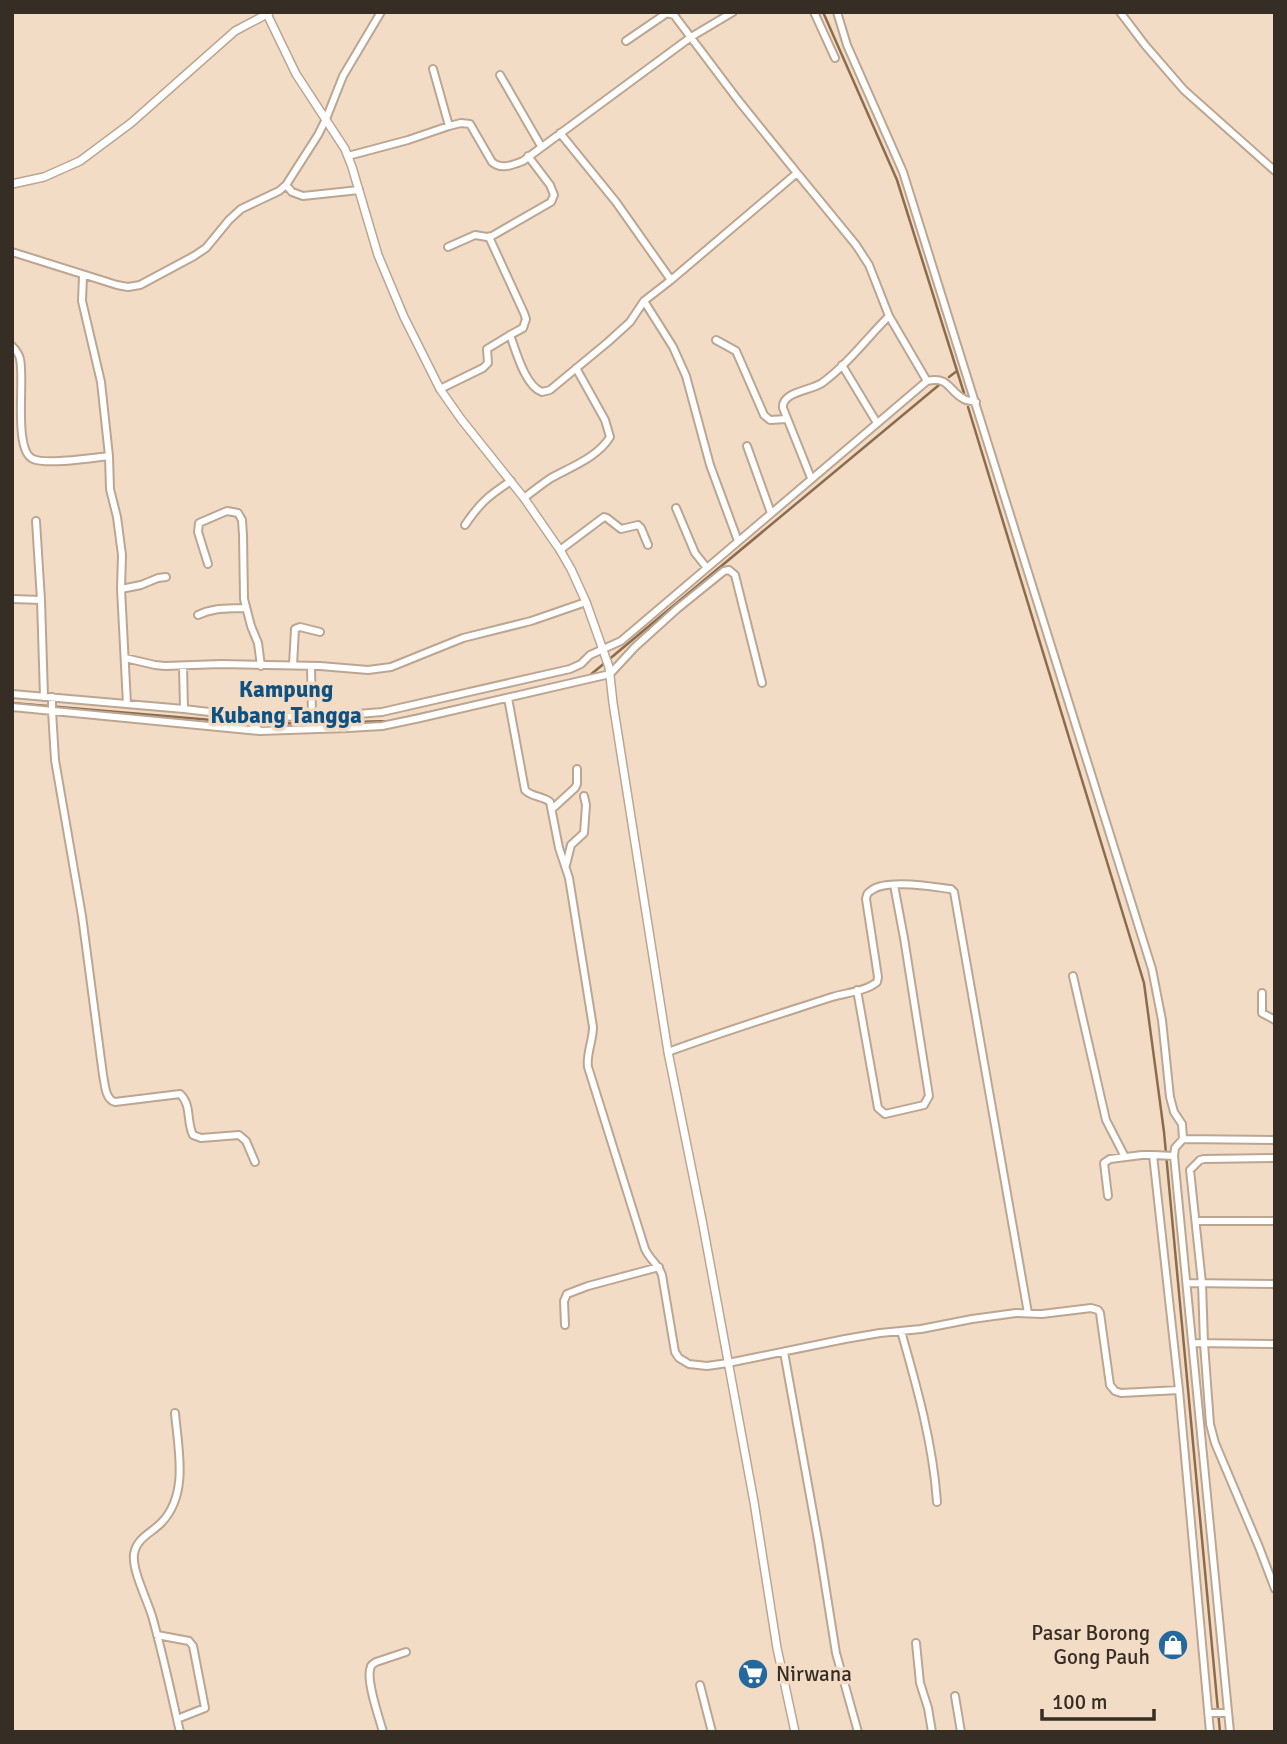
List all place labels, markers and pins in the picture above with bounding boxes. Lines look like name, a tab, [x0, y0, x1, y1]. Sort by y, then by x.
place label: Pasar Borong Gong Pauh	[1031, 1620, 1150, 1670]
shop icon: Pasar Borong Gong Pauh	[1156, 1628, 1190, 1662]
supermarket icon: Nirwana	[736, 1657, 770, 1691]
place label: Nirwana	[776, 1661, 852, 1687]

